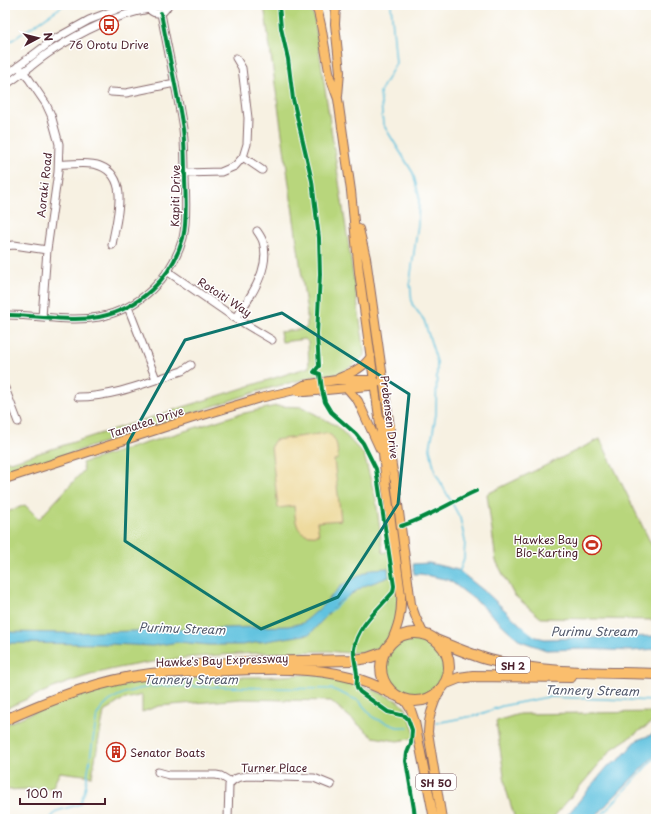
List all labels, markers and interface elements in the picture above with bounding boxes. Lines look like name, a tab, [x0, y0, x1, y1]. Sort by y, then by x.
bus stop icon: 76 Orotu Drive	[98, 14, 120, 36]
north arrow	[18, 18, 58, 58]
text: N	[39, 31, 57, 42]
place label: 76 Orotu Drive	[69, 36, 149, 53]
street label: Aoraki Road	[32, 152, 56, 218]
street label: Kapiti Drive	[166, 165, 184, 227]
street label: Rotoiti Way	[195, 273, 255, 321]
street label: Prebensen Drive	[376, 374, 404, 460]
street label: Tamatea Drive	[106, 402, 186, 442]
place label: Hawkes Bay Blo-Karting	[514, 531, 578, 561]
sports icon: Hawkes Bay Blo-Karting	[581, 534, 603, 556]
water label: Purimu Stream	[138, 617, 227, 639]
water label: Purimu Stream	[551, 622, 638, 640]
street label: Hawke's Bay Expressway	[155, 649, 289, 671]
road number: SH 2	[496, 657, 530, 673]
water label: Tannery Stream	[144, 670, 239, 688]
water label: Tannery Stream	[545, 680, 640, 700]
building icon: Senator Boats	[105, 741, 127, 763]
place label: Senator Boats	[130, 744, 205, 761]
street label: Turner Place	[241, 759, 307, 776]
road number: SH 50	[416, 774, 456, 790]
scale bar	[20, 780, 105, 806]
text: 100 m	[26, 784, 63, 802]

